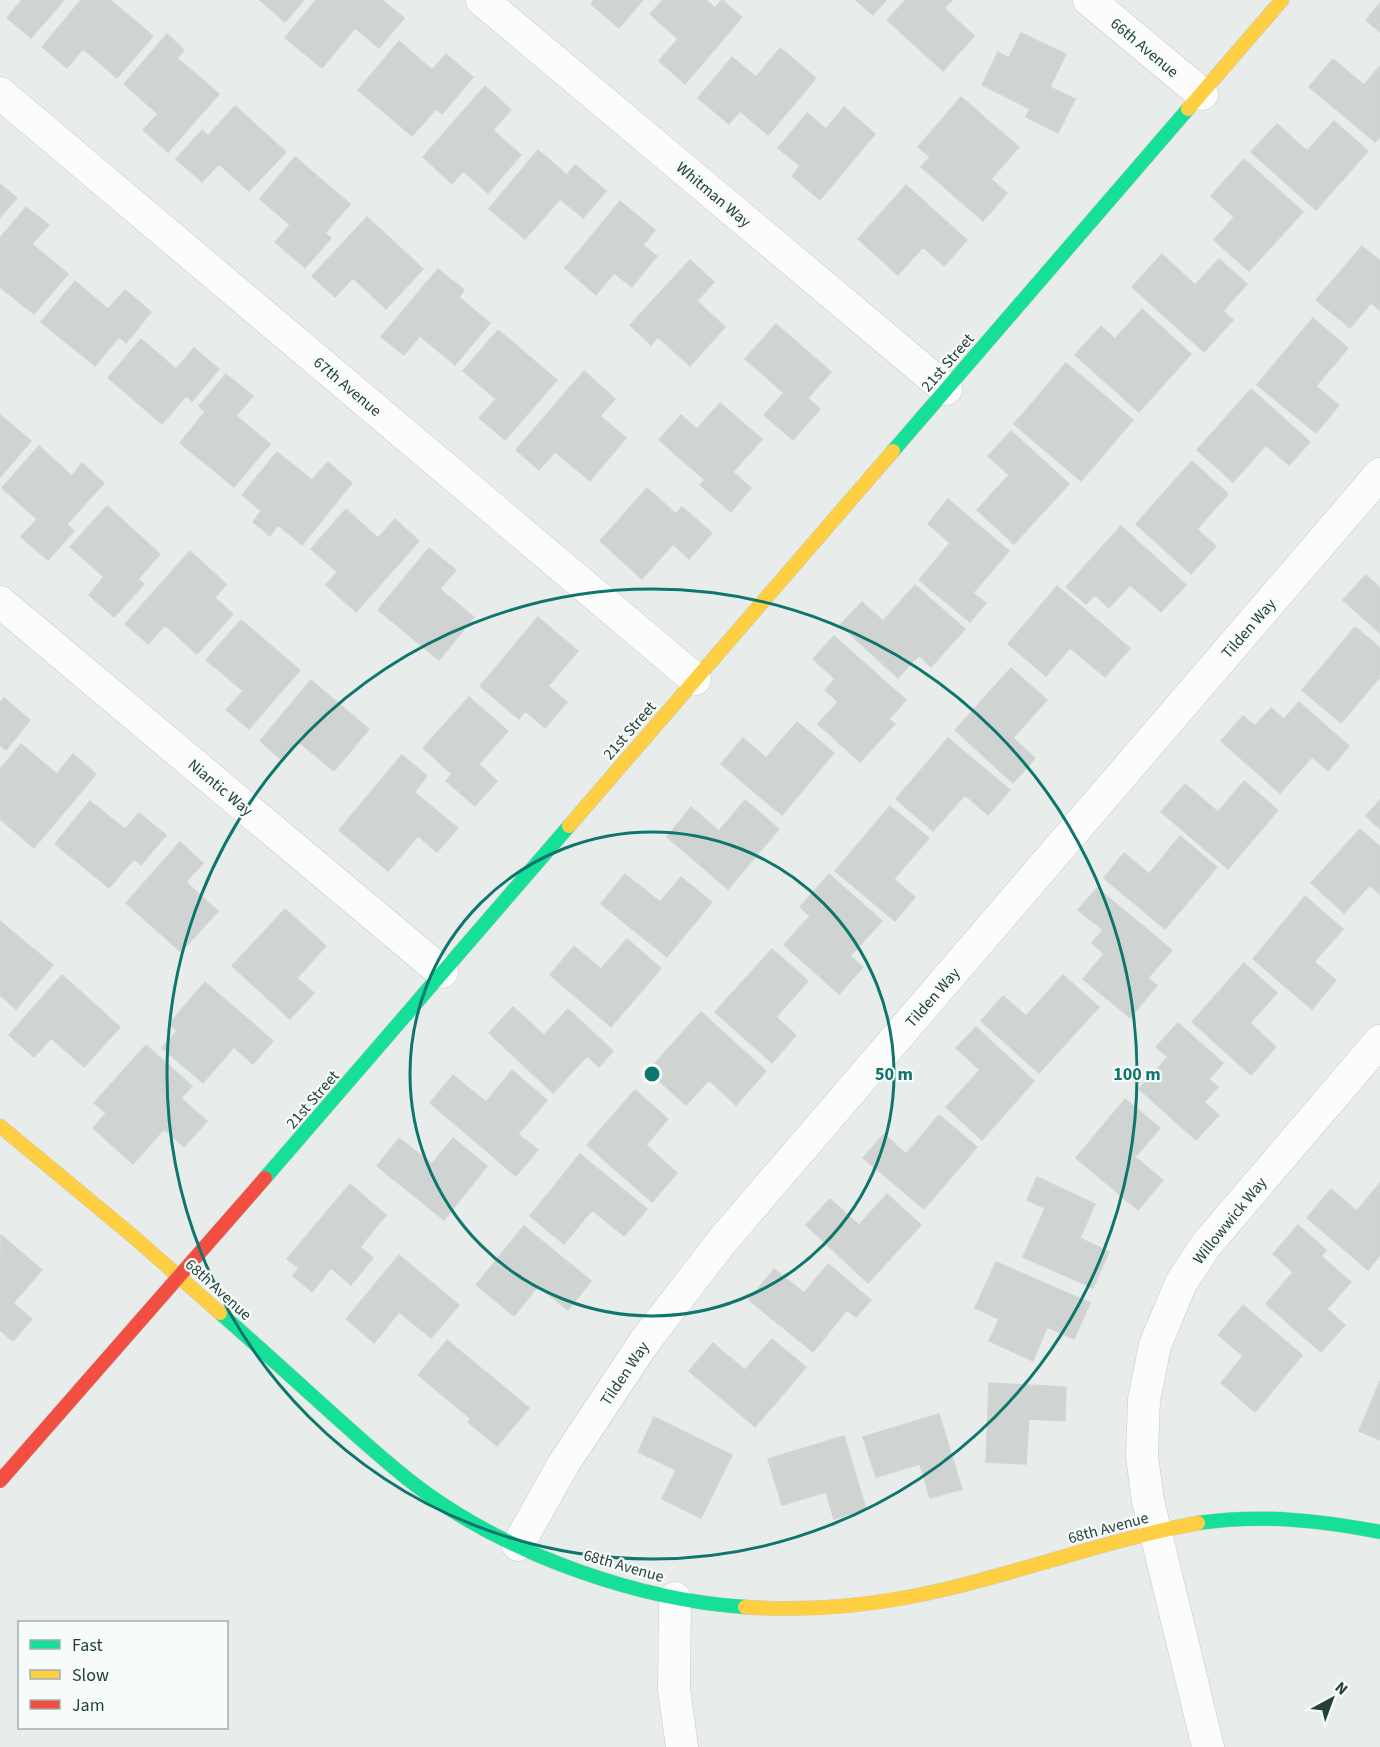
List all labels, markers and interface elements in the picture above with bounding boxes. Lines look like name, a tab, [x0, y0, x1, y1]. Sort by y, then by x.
street label: 66th Avenue	[1106, 13, 1183, 83]
street label: Whitman Way	[671, 157, 756, 233]
street label: 21st Street	[916, 328, 980, 397]
street label: 67th Avenue	[309, 352, 386, 422]
street label: Tilden Way	[1216, 593, 1281, 664]
street label: 21st Street	[598, 696, 662, 765]
street label: Niantic Way	[183, 754, 258, 822]
street label: Tilden Way	[900, 962, 965, 1033]
text: 50 m	[875, 1062, 913, 1087]
text: 100 m	[1113, 1062, 1161, 1087]
centre of rings	[642, 1064, 662, 1084]
street label: 21st Street	[281, 1065, 345, 1134]
street label: Willowwick Way	[1188, 1172, 1272, 1269]
street label: 68th Avenue	[180, 1254, 256, 1326]
street label: Tilden Way	[595, 1337, 655, 1410]
street label: 68th Avenue	[1066, 1507, 1151, 1549]
street label: 68th Avenue	[581, 1544, 666, 1588]
legend	[18, 1621, 228, 1729]
text: Fast	[72, 1633, 103, 1658]
text: Slow	[72, 1663, 109, 1688]
north arrow	[1302, 1669, 1362, 1729]
text: N	[1330, 1677, 1352, 1700]
text: Jam	[72, 1693, 105, 1718]

